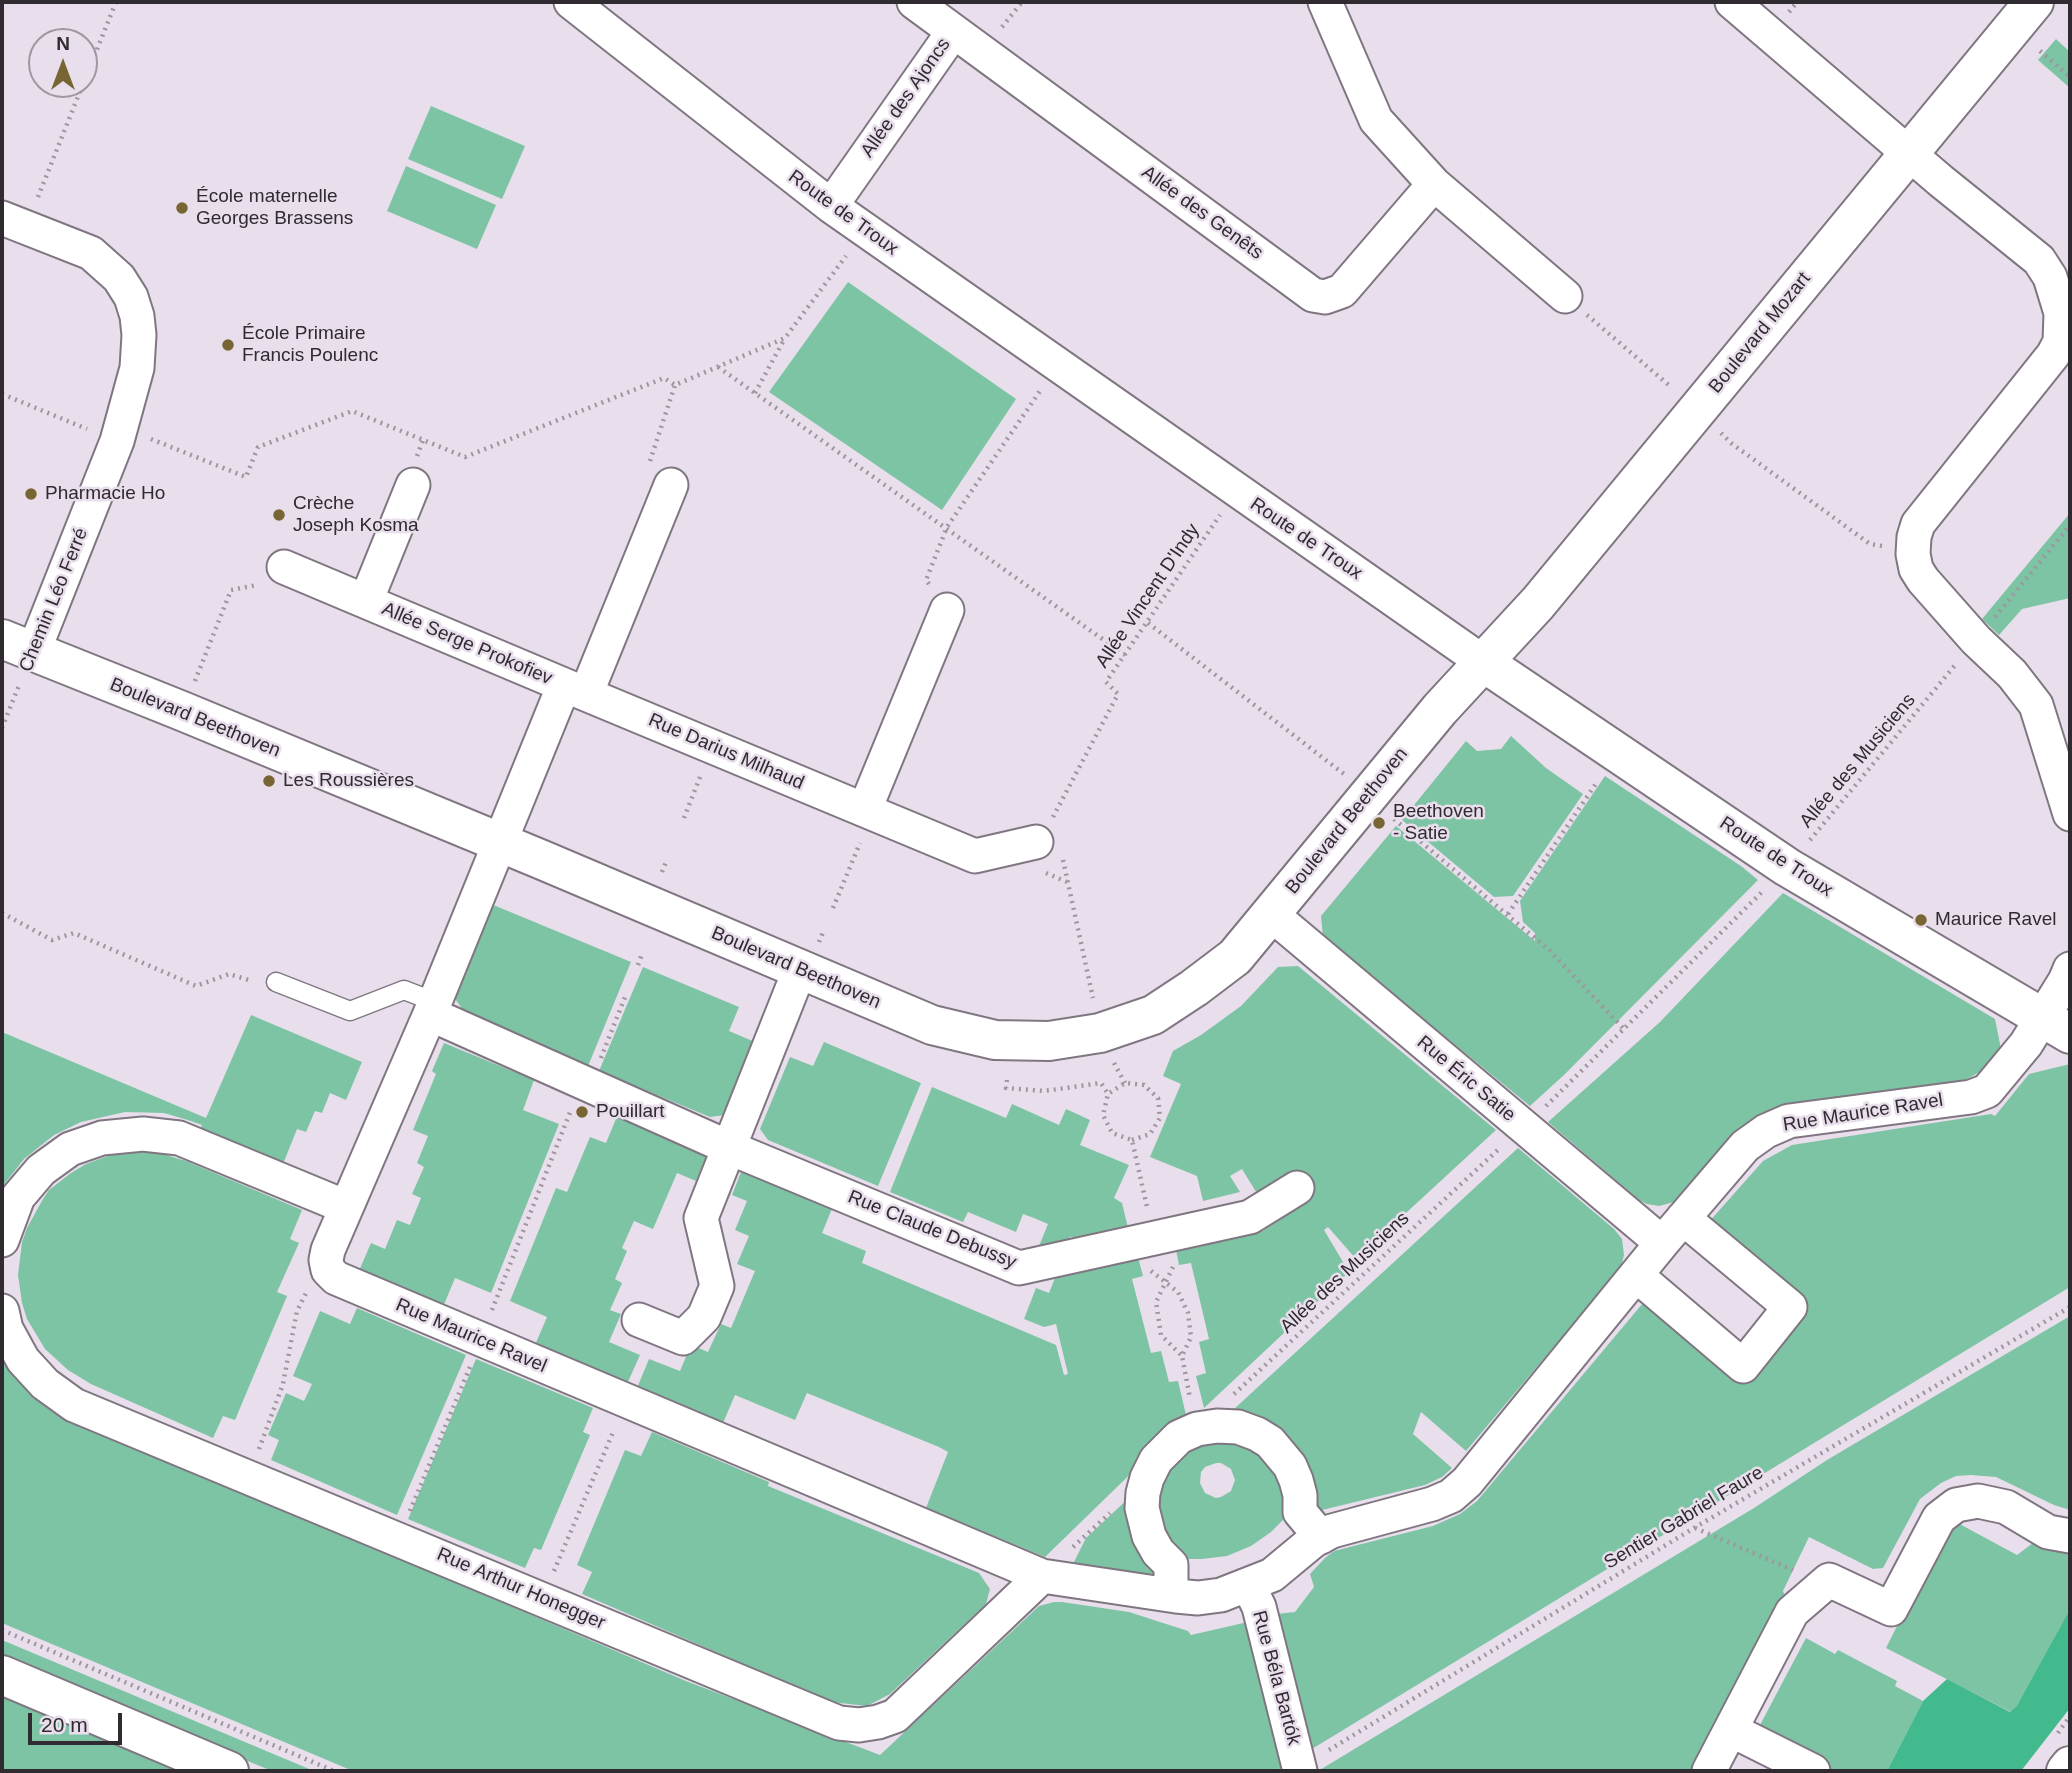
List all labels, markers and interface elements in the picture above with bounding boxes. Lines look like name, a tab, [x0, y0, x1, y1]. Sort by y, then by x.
north arrow	[28, 28, 98, 98]
text: N	[56, 33, 70, 54]
street label: Allée des Ajoncs	[856, 34, 956, 162]
street label: Allée des Genêts	[1137, 161, 1267, 265]
street label: Route de Troux	[784, 165, 902, 261]
place label: École maternelle Georges Brassens	[196, 186, 353, 230]
marker: École maternelle Georges Brassens	[174, 200, 190, 216]
street label: Boulevard Mozart	[1704, 268, 1816, 398]
place label: École Primaire Francis Poulenc	[242, 323, 378, 367]
marker: École Primaire Francis Poulenc	[220, 337, 236, 353]
place label: Pharmacie Ho	[45, 483, 165, 505]
marker: Pharmacie Ho	[23, 486, 39, 502]
place label: Crèche Joseph Kosma	[293, 493, 419, 537]
street label: Route de Troux	[1246, 493, 1366, 585]
marker: Crèche Joseph Kosma	[271, 507, 287, 523]
street label: Allée Vincent D'Indy	[1091, 520, 1205, 672]
street label: Chemin Léo Ferré	[15, 525, 93, 675]
street label: Allée Serge Prokofiev	[378, 598, 556, 690]
street label: Boulevard Beethoven	[107, 673, 283, 763]
street label: Allée des Musiciens	[1795, 689, 1921, 833]
street label: Rue Darius Milhaud	[645, 709, 807, 795]
street label: Boulevard Beethoven	[1281, 743, 1413, 899]
place label: Les Roussières	[283, 770, 414, 792]
marker: Les Roussières	[261, 773, 277, 789]
place label: Beethoven - Satie	[1393, 801, 1484, 845]
street label: Route de Troux	[1715, 812, 1837, 902]
marker: Beethoven - Satie	[1371, 815, 1387, 831]
place label: Maurice Ravel	[1935, 909, 2056, 931]
marker: Maurice Ravel	[1913, 912, 1929, 928]
street label: Boulevard Beethoven	[708, 922, 884, 1014]
street label: Rue Éric Satie	[1412, 1031, 1520, 1127]
street label: Rue Maurice Ravel	[1781, 1089, 1945, 1137]
place label: Pouillart	[596, 1101, 665, 1123]
marker: Pouillart	[574, 1104, 590, 1120]
street label: Rue Claude Debussy	[844, 1186, 1020, 1274]
street label: Allée des Musiciens	[1276, 1207, 1414, 1339]
street label: Rue Maurice Ravel	[392, 1294, 550, 1378]
street label: Sentier Gabriel Faure	[1600, 1461, 1768, 1575]
street label: Rue Arthur Honegger	[433, 1543, 609, 1635]
street label: Rue Béla Bartók	[1247, 1608, 1305, 1748]
scale bar	[32, 1700, 126, 1744]
text: 20 m	[41, 1713, 88, 1736]

